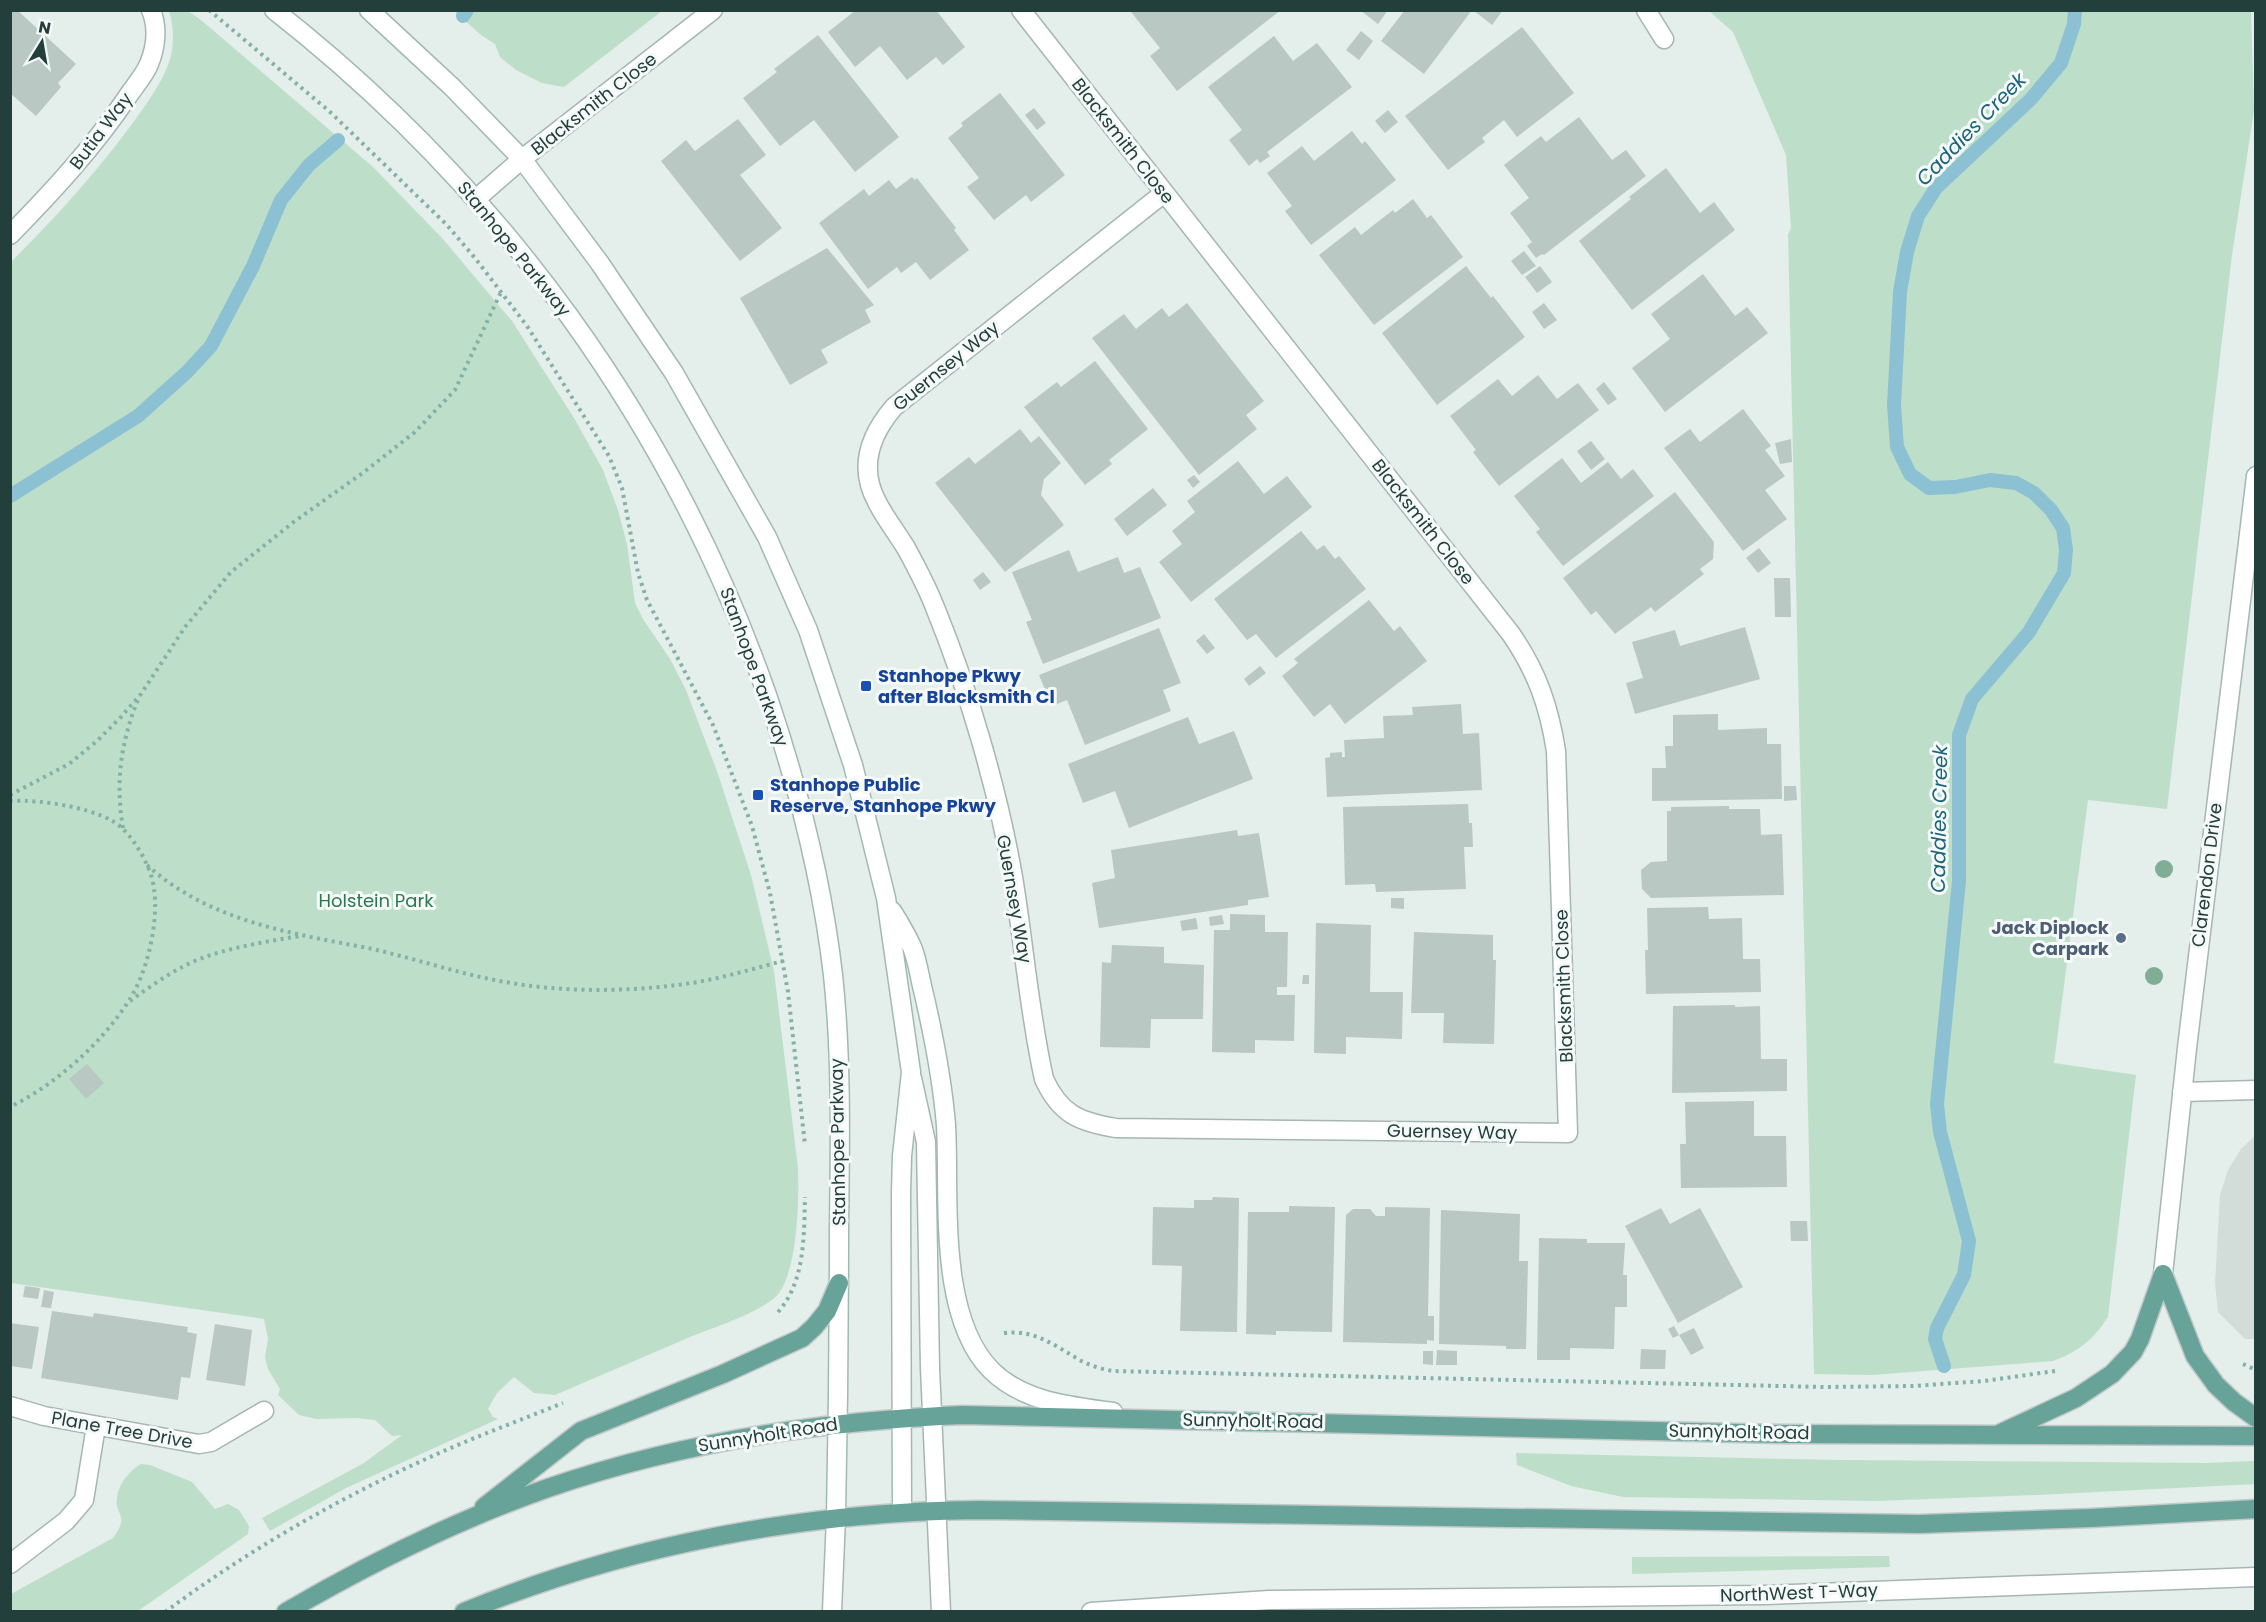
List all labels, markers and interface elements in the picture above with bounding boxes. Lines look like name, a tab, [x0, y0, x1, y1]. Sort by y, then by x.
north arrow	[12, 12, 72, 72]
text: N	[37, 15, 53, 40]
street label: Blacksmith Close	[526, 47, 662, 161]
water label: Caddies Creek	[1910, 65, 2034, 192]
street label: Blacksmith Close	[1066, 73, 1180, 209]
street label: Butia Way	[63, 87, 138, 174]
street label: Stanhope Parkway	[452, 176, 577, 322]
street label: Guernsey Way	[887, 315, 1004, 416]
street label: Blacksmith Close	[1366, 454, 1480, 590]
street label: Stanhope Parkway	[714, 584, 795, 750]
place label: Stanhope Pkwy after Blacksmith Cl	[878, 663, 1055, 709]
marker: Stanhope Pkwy after Blacksmith Cl	[859, 679, 873, 693]
water label: Caddies Creek	[1924, 743, 1954, 893]
place label: Stanhope Public Reserve, Stanhope Pkwy	[770, 772, 996, 818]
marker: Stanhope Public Reserve, Stanhope Pkwy	[751, 788, 765, 802]
street label: Clarendon Drive	[2185, 801, 2228, 948]
street label: Guernsey Way	[991, 833, 1038, 965]
park label: Holstein Park	[319, 888, 434, 913]
street label: Blacksmith Close	[1548, 909, 1579, 1063]
place label: Jack Diplock Carpark	[1991, 915, 2110, 961]
marker: Jack Diplock Carpark	[2114, 931, 2128, 945]
street label: Stanhope Parkway	[824, 1058, 851, 1226]
street label: Guernsey Way	[1387, 1118, 1517, 1145]
street label: Plane Tree Drive	[49, 1405, 195, 1454]
street label: Sunnyholt Road	[1182, 1407, 1324, 1434]
street label: Sunnyholt Road	[696, 1411, 839, 1458]
street label: Sunnyholt Road	[1668, 1418, 1810, 1445]
street label: NorthWest T-Way	[1720, 1577, 1878, 1608]

